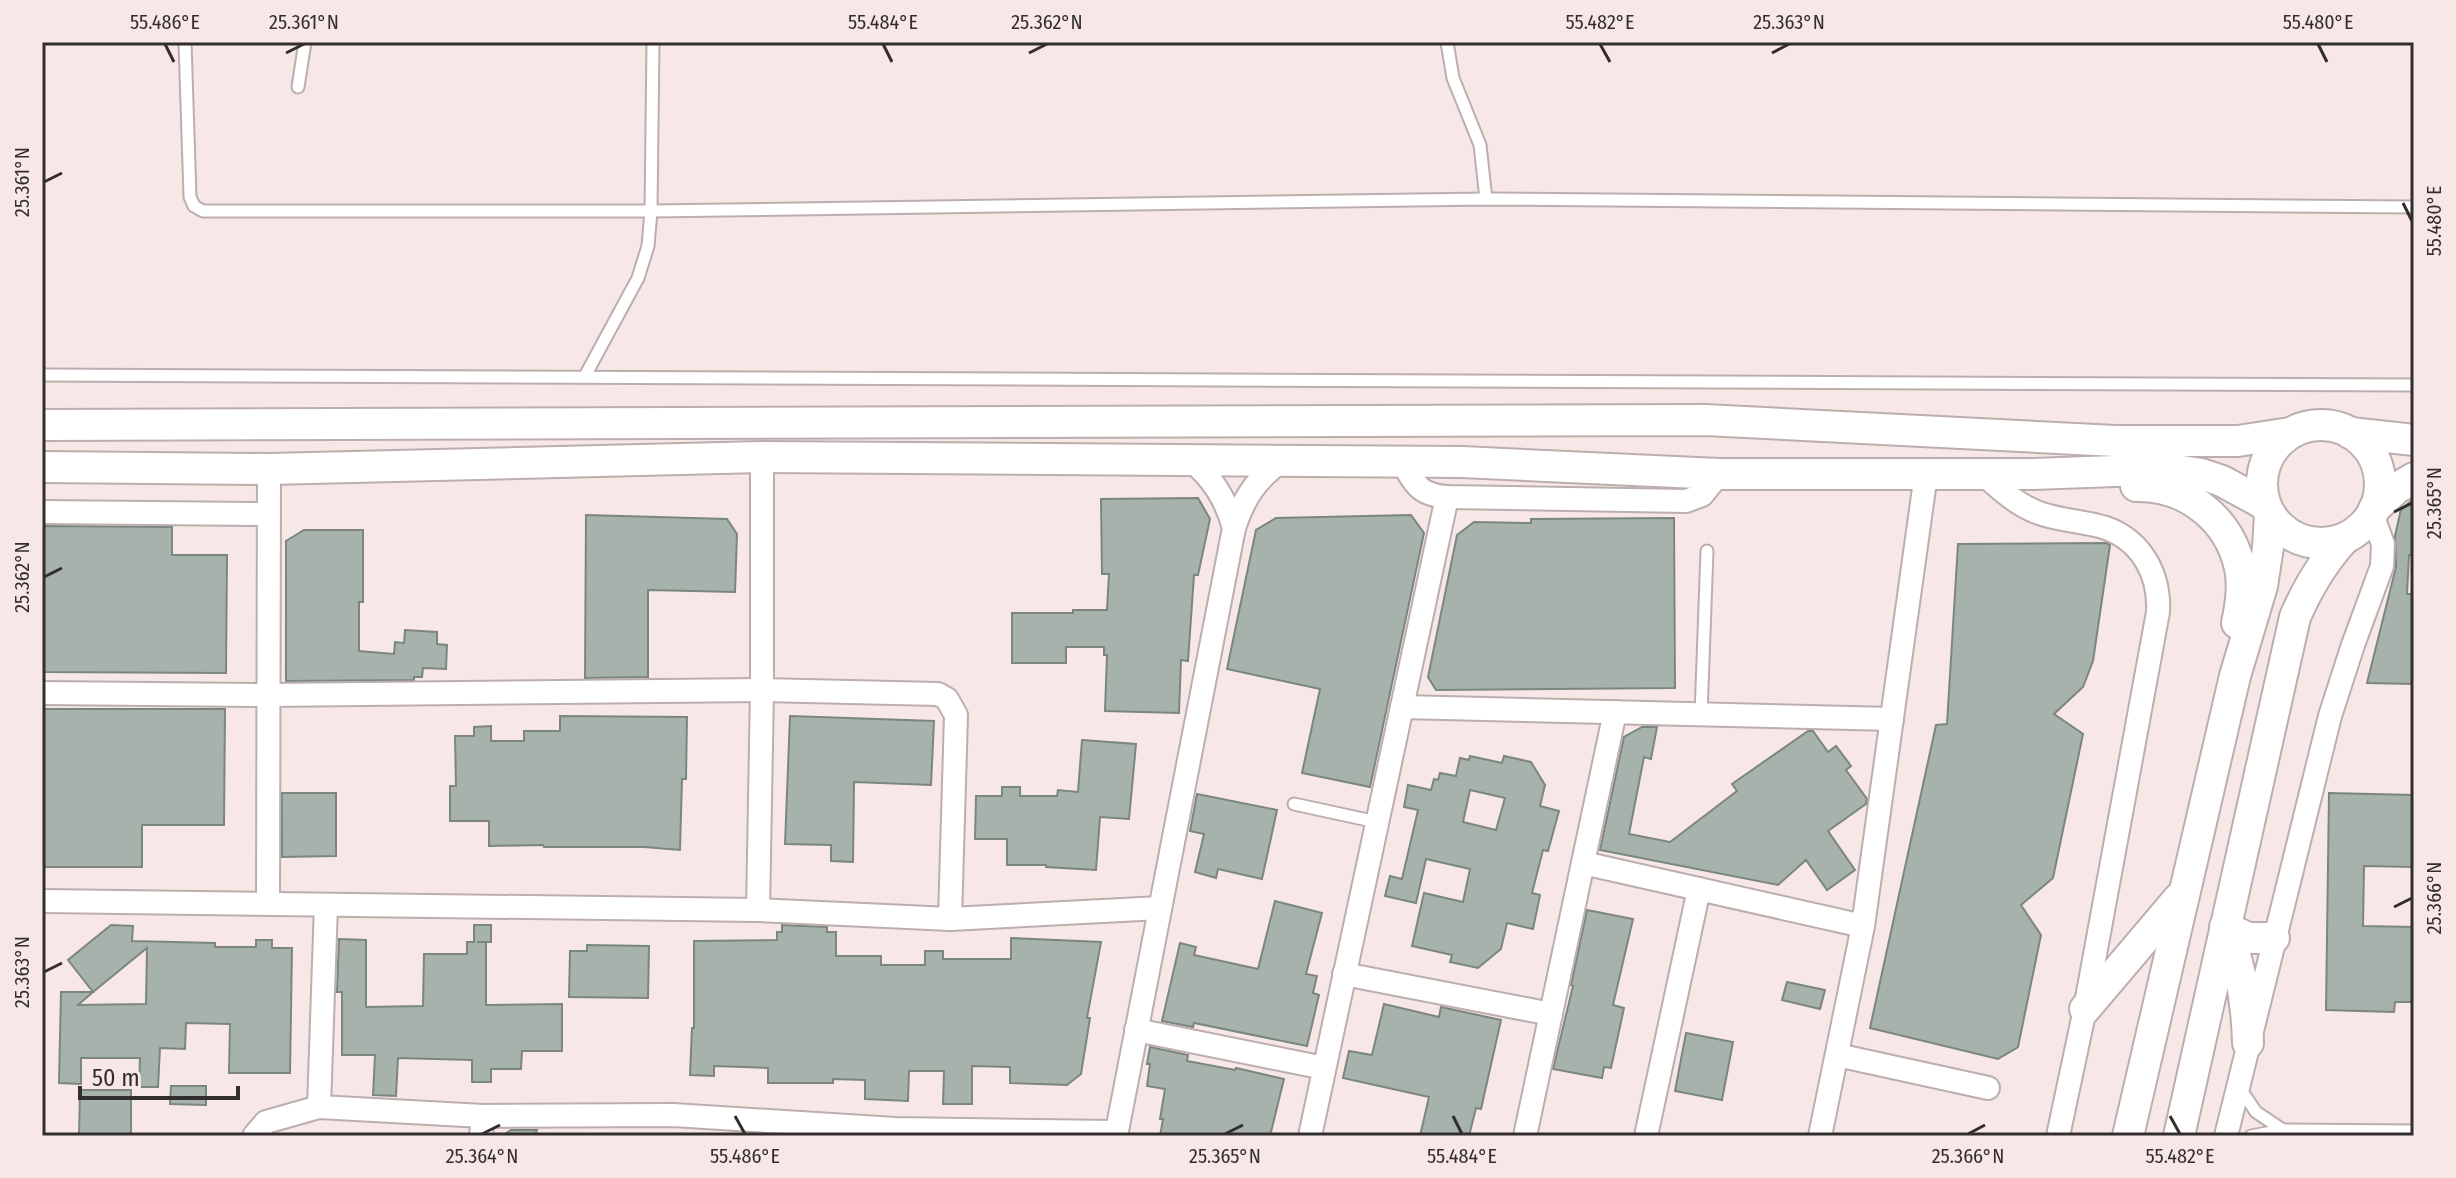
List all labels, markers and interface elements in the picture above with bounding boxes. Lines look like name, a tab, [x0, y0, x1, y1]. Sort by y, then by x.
text: 55.486°E	[130, 10, 200, 34]
text: 25.361°N	[269, 10, 339, 34]
text: 55.484°E	[848, 10, 918, 34]
text: 25.362°N	[1011, 10, 1083, 34]
text: 55.482°E	[1566, 10, 1634, 34]
text: 25.363°N	[1753, 10, 1825, 34]
text: 55.480°E	[2283, 10, 2353, 34]
text: 25.361°N	[10, 147, 34, 217]
text: 55.480°E	[2422, 186, 2446, 256]
text: 25.365°N	[2422, 467, 2446, 539]
text: 25.362°N	[10, 541, 34, 613]
text: 25.366°N	[2422, 862, 2446, 934]
text: 25.363°N	[10, 936, 34, 1008]
scale bar	[80, 1050, 238, 1100]
text: 50 m	[92, 1064, 140, 1092]
text: 25.364°N	[446, 1144, 518, 1168]
text: 55.486°E	[710, 1144, 780, 1168]
text: 25.365°N	[1189, 1144, 1261, 1168]
text: 55.484°E	[1427, 1144, 1497, 1168]
text: 25.366°N	[1932, 1144, 2004, 1168]
text: 55.482°E	[2146, 1144, 2214, 1168]

